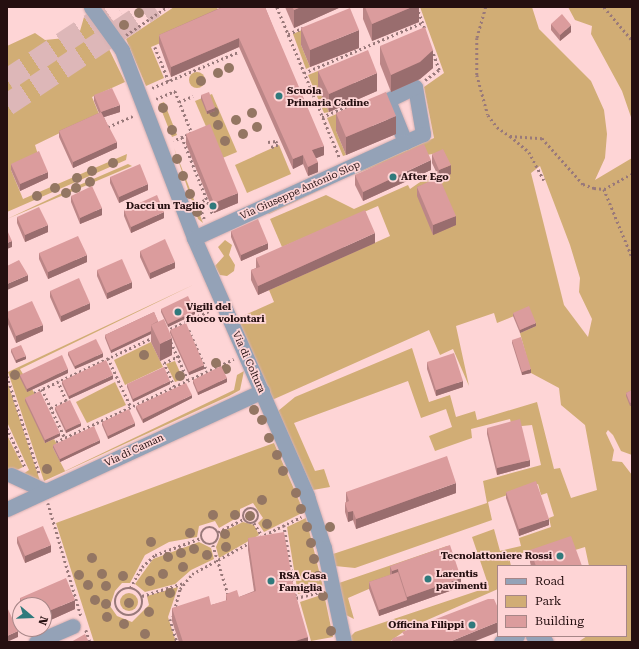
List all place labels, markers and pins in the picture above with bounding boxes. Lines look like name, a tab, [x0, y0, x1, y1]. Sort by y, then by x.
place label: Scuola Primaria Cadine	[287, 84, 369, 108]
marker: Scuola Primaria Cadine	[274, 91, 284, 101]
place label: After Ego	[401, 171, 449, 183]
marker: After Ego	[388, 172, 398, 182]
place label: Dacci un Taglio	[126, 200, 205, 212]
marker: Dacci un Taglio	[208, 201, 218, 211]
place label: Vigili del fuoco volontari	[186, 300, 264, 324]
marker: Vigili del fuoco volontari	[173, 307, 183, 317]
place label: Tecnolattoniere Rossi	[441, 550, 552, 562]
marker: Tecnolattoniere Rossi	[555, 551, 565, 561]
place label: Larentis pavimenti	[436, 567, 487, 590]
place label: RSA Casa Famiglia	[279, 569, 326, 592]
marker: Larentis pavimenti	[423, 574, 433, 584]
marker: RSA Casa Famiglia	[266, 576, 276, 586]
place label: Officina Filippi	[388, 619, 464, 631]
marker: Officina Filippi	[467, 620, 477, 630]

